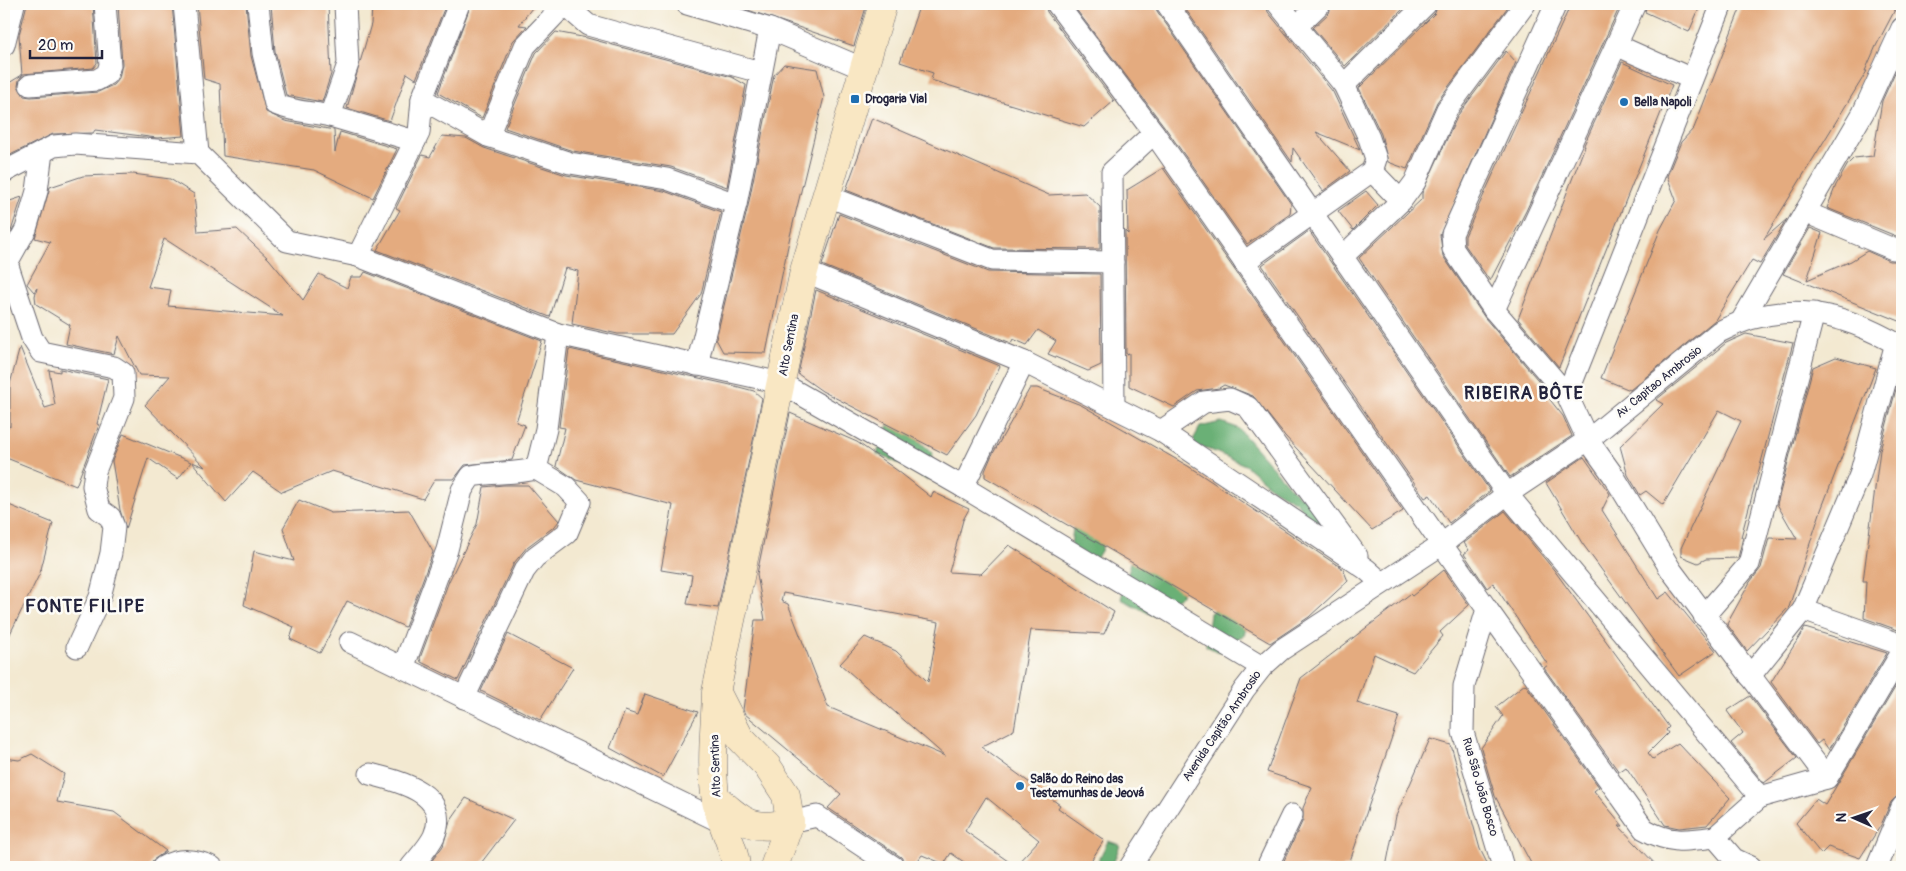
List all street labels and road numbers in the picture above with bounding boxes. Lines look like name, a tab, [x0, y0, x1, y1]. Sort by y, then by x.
street label: Alto Sentina	[776, 312, 802, 377]
street label: Av. Capitao Ambrosio	[1613, 342, 1706, 421]
street label: Avenida Capitão Ambrosio	[1179, 667, 1265, 784]
street label: Alto Sentina	[707, 734, 725, 798]
street label: Rua São João Bosco	[1459, 736, 1501, 839]

